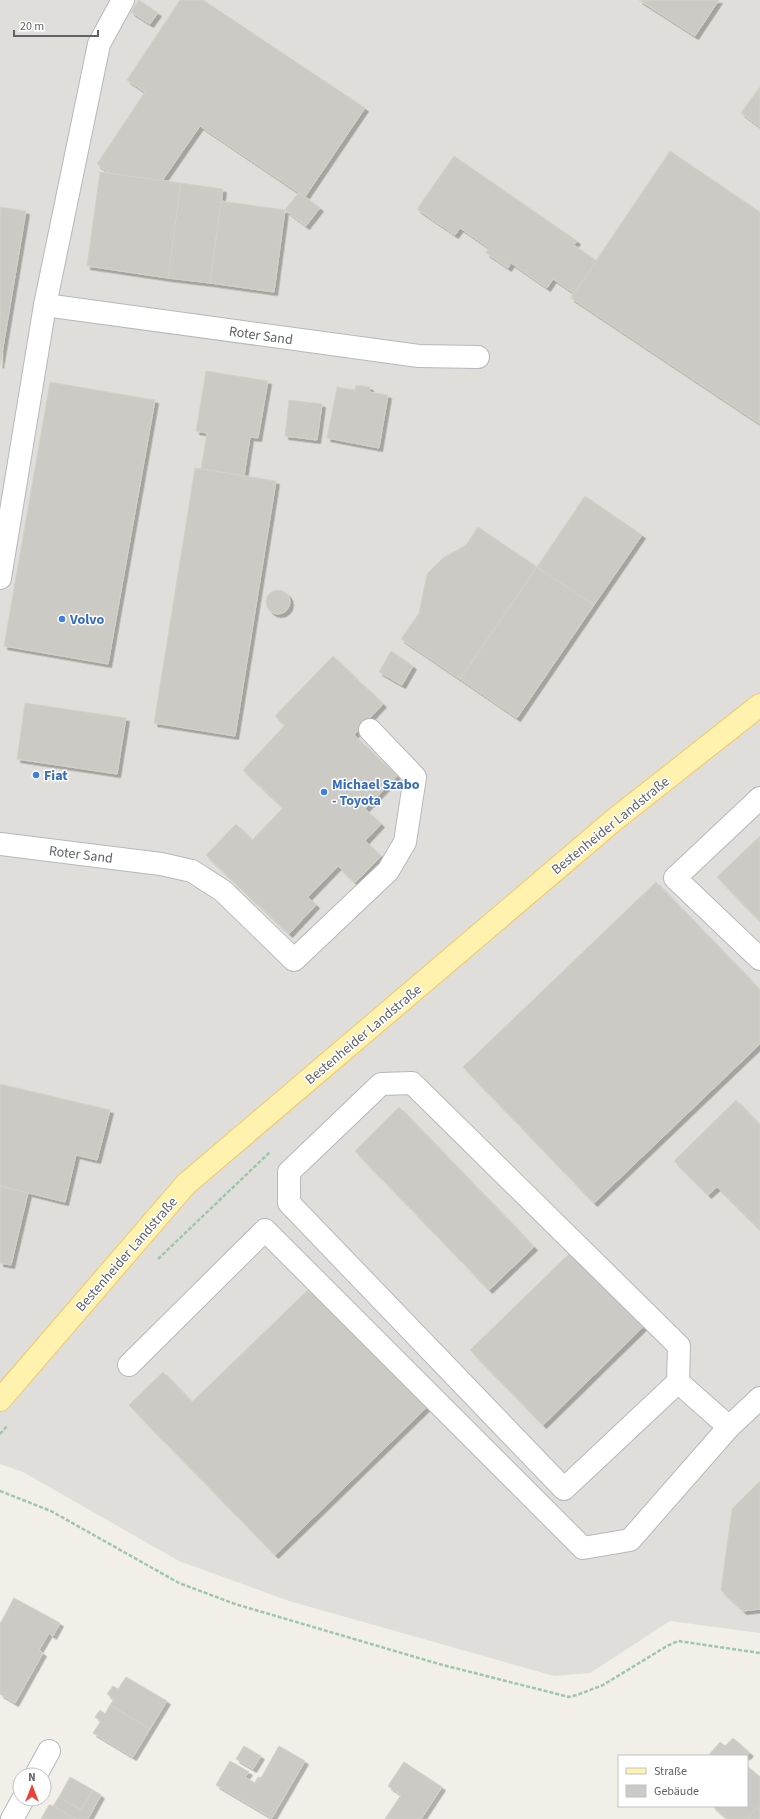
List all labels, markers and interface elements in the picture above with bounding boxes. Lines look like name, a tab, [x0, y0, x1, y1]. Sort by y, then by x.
scale bar	[14, 12, 98, 38]
text: 20 m	[20, 18, 44, 35]
street label: Roter Sand	[228, 322, 294, 350]
place label: Volvo	[69, 610, 105, 630]
marker: Volvo	[57, 614, 67, 624]
place label: Fiat	[44, 766, 68, 786]
marker: Fiat	[31, 770, 41, 780]
street label: Bestenheider Landstraße	[547, 772, 674, 880]
place label: Michael Szabo - Toyota	[332, 775, 420, 811]
marker: Michael Szabo - Toyota	[319, 787, 329, 797]
street label: Roter Sand	[48, 841, 114, 869]
street label: Bestenheider Landstraße	[301, 980, 426, 1090]
street label: Bestenheider Landstraße	[71, 1193, 182, 1316]
legend	[618, 1755, 748, 1807]
text: Straße	[654, 1763, 687, 1780]
north arrow	[12, 1767, 52, 1807]
text: N	[28, 1770, 36, 1785]
text: Gebäude	[654, 1783, 699, 1800]

